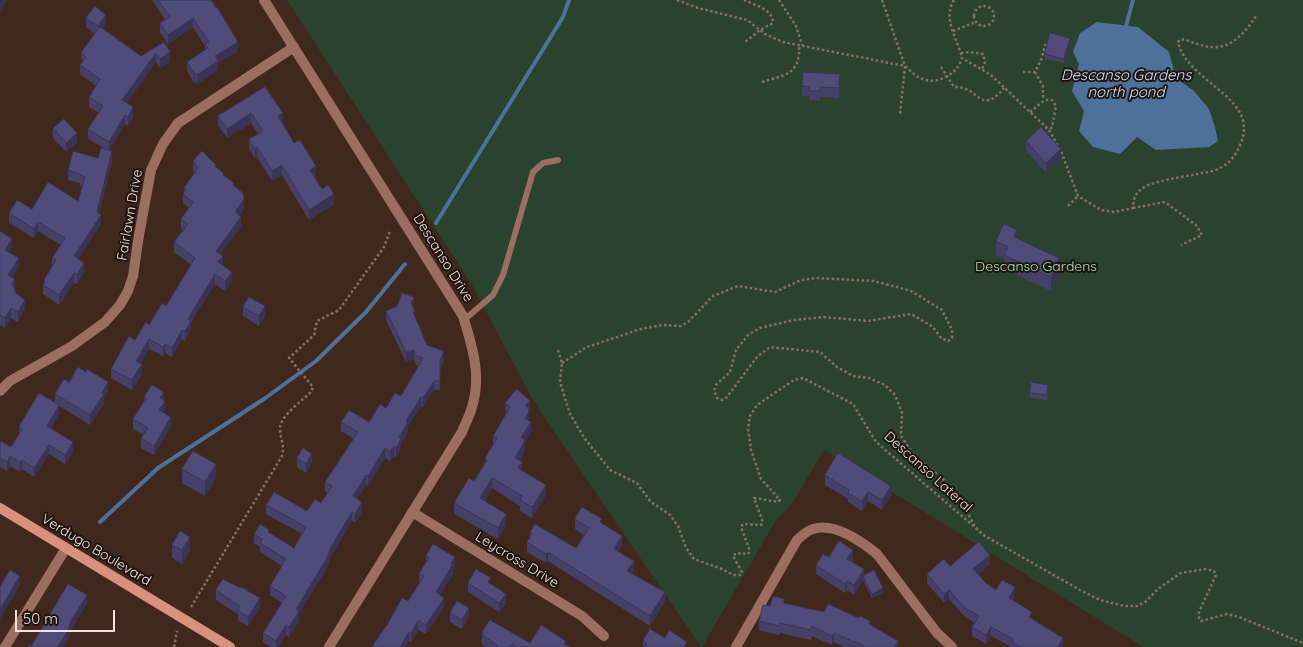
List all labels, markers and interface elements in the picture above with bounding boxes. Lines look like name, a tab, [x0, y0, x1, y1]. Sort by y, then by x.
water label: Descanso Gardens north pond	[1061, 66, 1191, 101]
street label: Fairlawn Drive	[114, 168, 146, 262]
street label: Descanso Drive	[409, 211, 477, 305]
park label: Descanso Gardens	[975, 259, 1097, 275]
street label: Descanso Lateral	[880, 428, 976, 516]
street label: Verdugo Boulevard	[38, 511, 154, 589]
street label: Leycross Drive	[472, 528, 562, 592]
scale bar	[18, 600, 118, 632]
text: 50 m	[23, 609, 58, 628]

